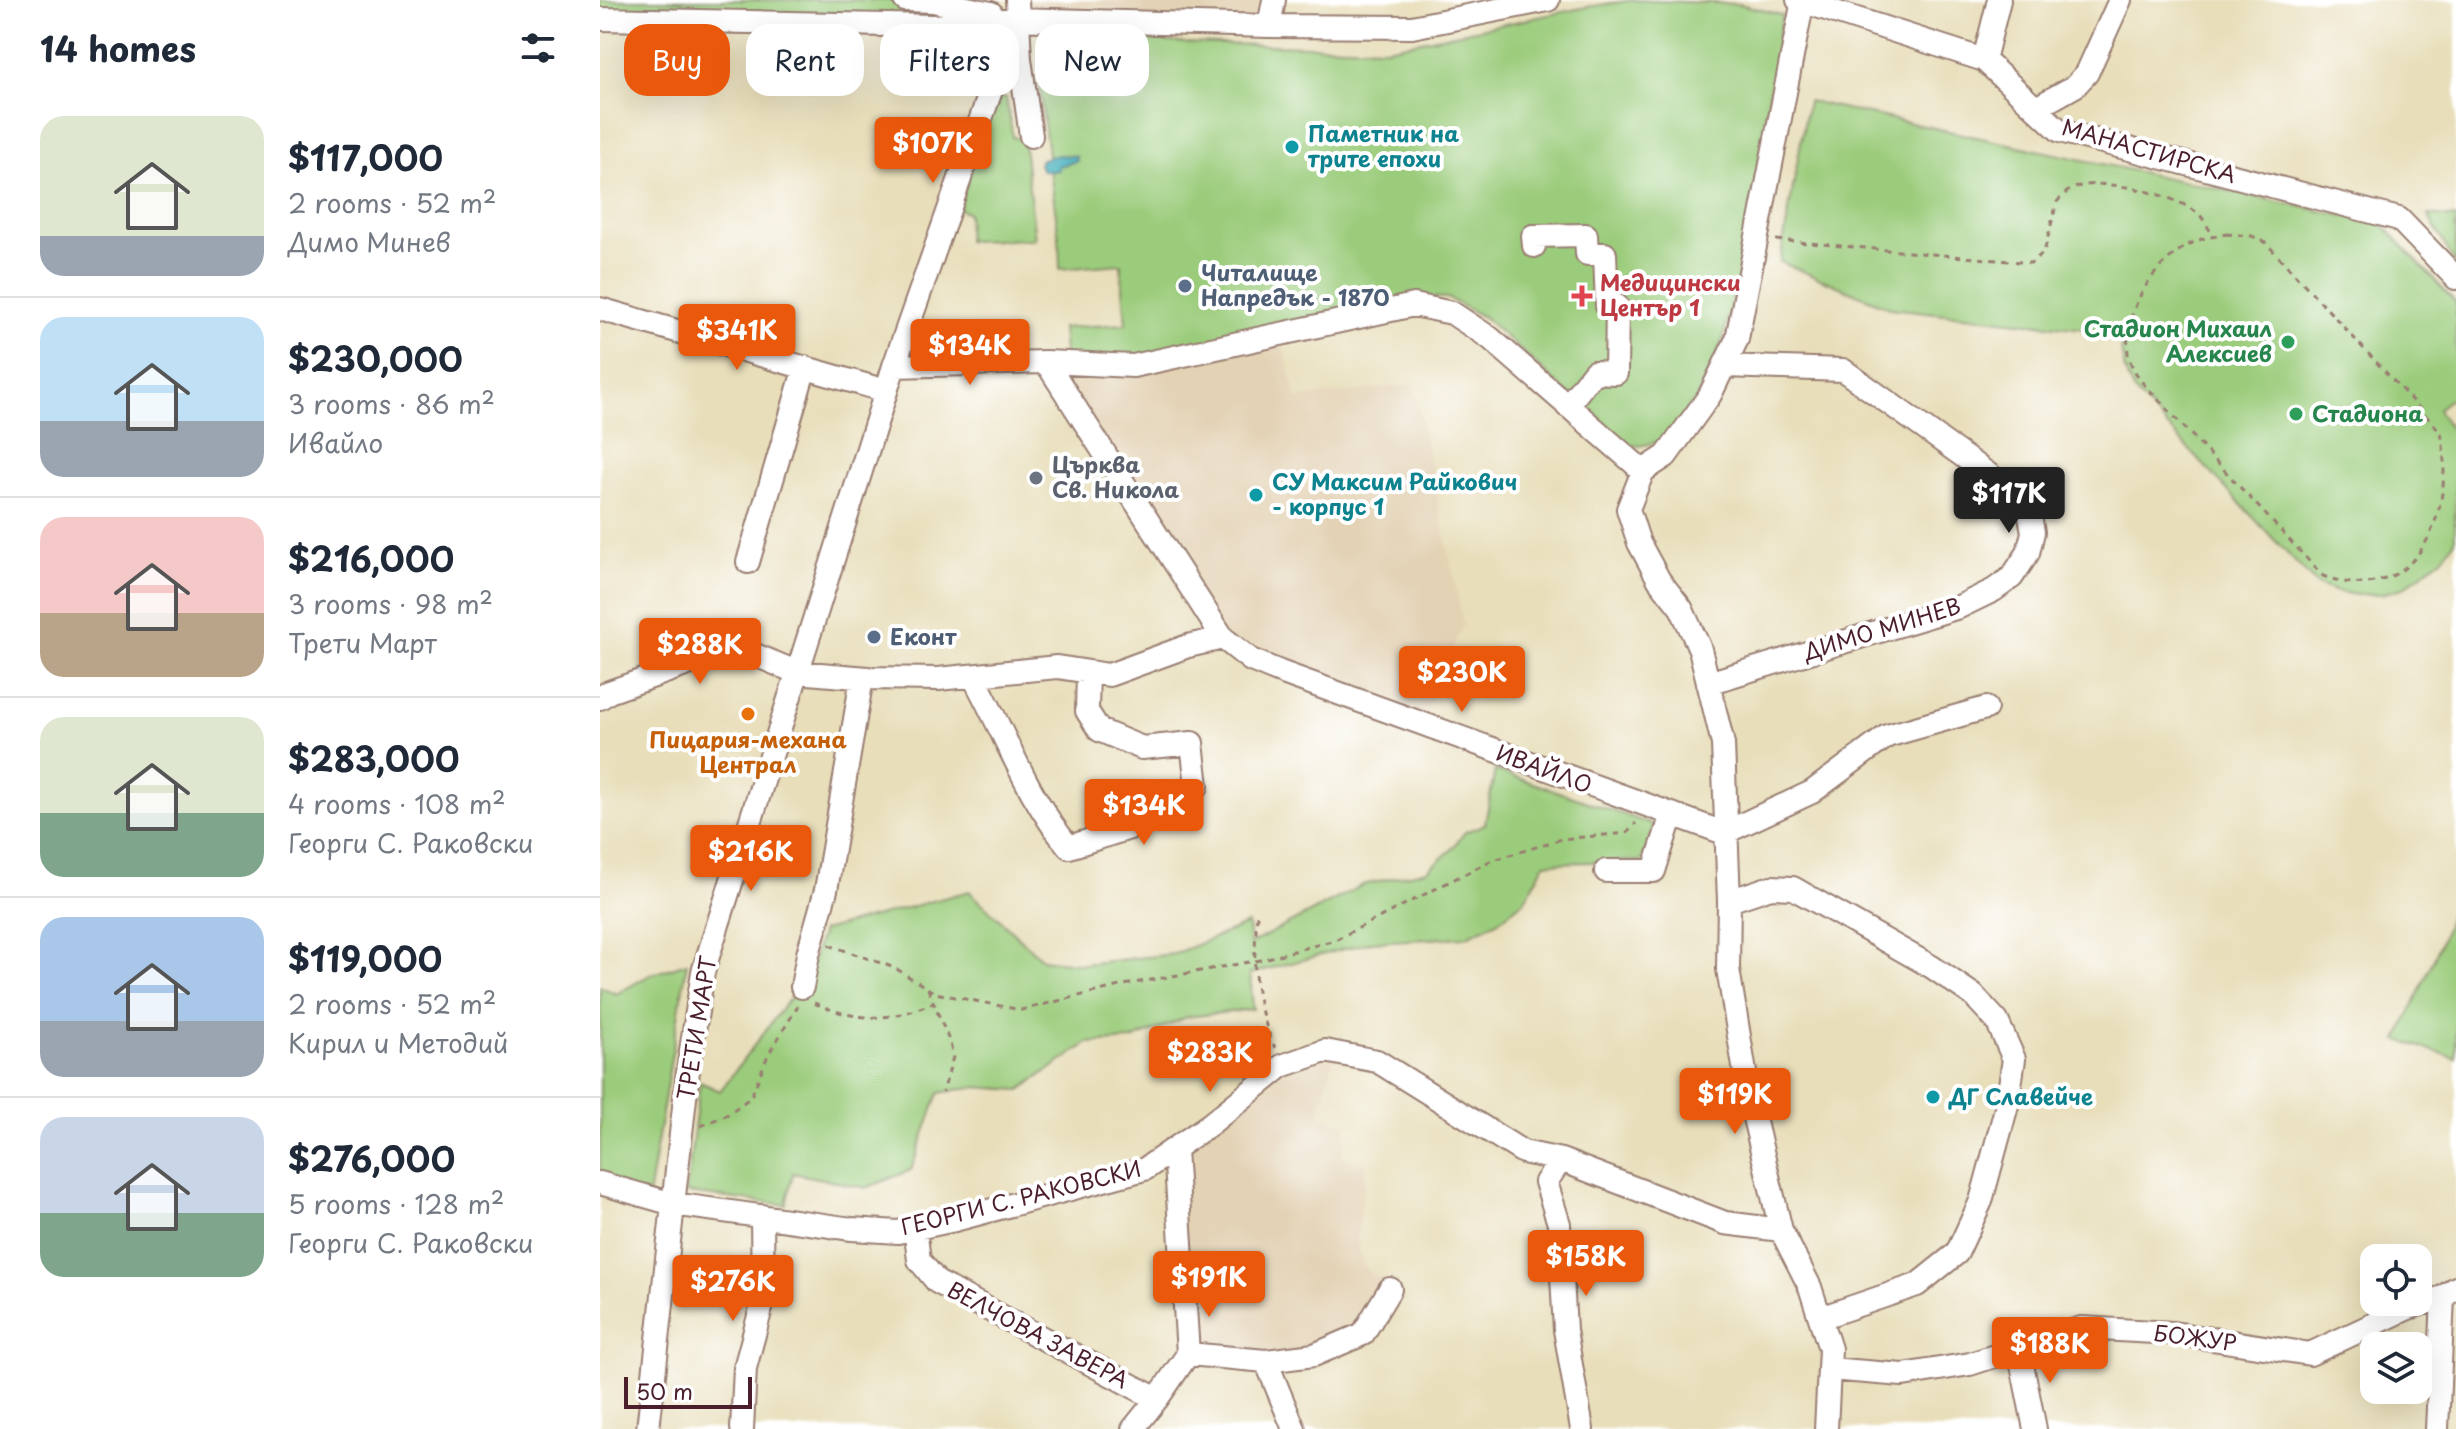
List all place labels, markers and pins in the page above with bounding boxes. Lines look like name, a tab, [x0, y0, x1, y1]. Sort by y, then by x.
place label: Паметник на трите епохи	[1308, 116, 1459, 174]
pin: $107K	[877, 117, 989, 185]
marker: Паметник на трите епохи	[1283, 138, 1301, 156]
place label: Читалище Напредък - 1870	[1201, 255, 1389, 313]
place label: Медицински Център 1	[1600, 265, 1741, 323]
marker: Читалище Напредък - 1870	[1176, 277, 1194, 295]
marker: Медицински Център 1	[1571, 285, 1593, 307]
pin: $341K	[681, 304, 793, 372]
place label: Стадион Михаил Алексиев	[2084, 311, 2272, 369]
pin: $134K	[914, 319, 1026, 387]
marker: Стадион Михаил Алексиев	[2279, 333, 2297, 351]
place label: Стадиона	[2312, 396, 2423, 429]
marker: Стадиона	[2287, 405, 2305, 423]
place label: Църква Св. Никола	[1052, 447, 1179, 505]
place label: СУ Максим Райкович - корпус 1	[1272, 464, 1517, 522]
pin: $117K	[1953, 467, 2065, 535]
marker: Църква Св. Никола	[1027, 469, 1045, 487]
marker: СУ Максим Райкович - корпус 1	[1247, 486, 1265, 504]
pin: $288K	[644, 618, 756, 686]
place label: Еконт	[890, 619, 957, 652]
marker: Еконт	[865, 628, 883, 646]
pin: $230K	[1406, 646, 1518, 714]
marker: Пицария-механа Централ	[739, 705, 757, 723]
place label: Пицария-механа Централ	[649, 722, 847, 780]
pin: $134K	[1088, 779, 1200, 847]
pin: $216K	[695, 825, 807, 893]
pin: $283K	[1154, 1026, 1266, 1094]
pin: $119K	[1679, 1068, 1791, 1136]
place label: ДГ Славейче	[1948, 1079, 2093, 1112]
marker: ДГ Славейче	[1924, 1088, 1942, 1106]
pin: $158K	[1530, 1230, 1642, 1298]
pin: $191K	[1153, 1251, 1265, 1319]
pin: $276K	[677, 1255, 789, 1323]
pin: $188K	[1994, 1317, 2106, 1385]

